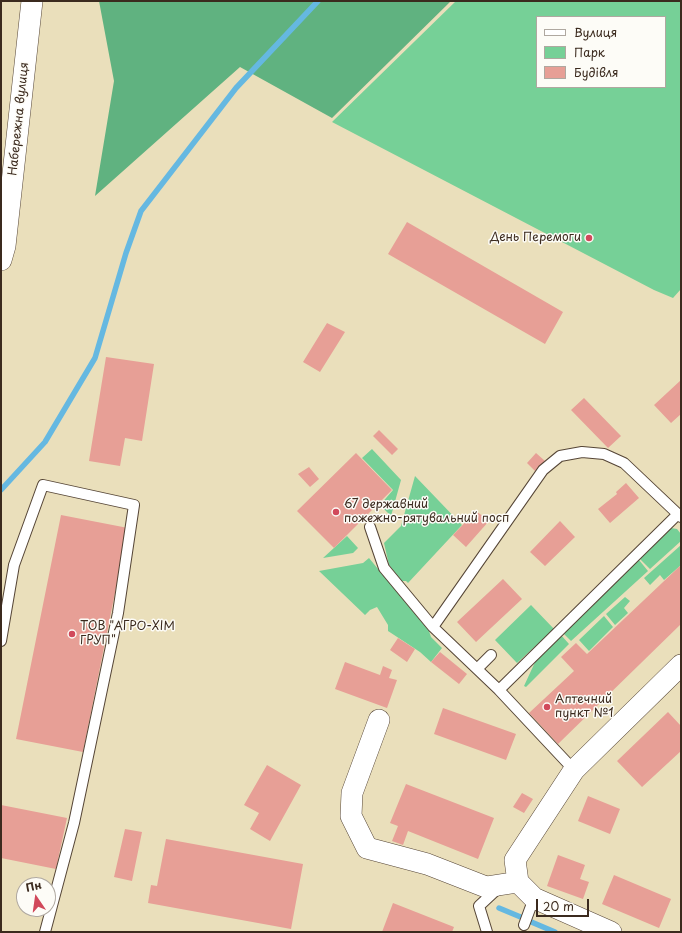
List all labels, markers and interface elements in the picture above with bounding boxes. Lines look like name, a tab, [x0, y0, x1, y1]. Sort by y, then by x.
legend	[536, 16, 666, 88]
text: Вулиця	[574, 23, 617, 41]
text: Парк	[574, 43, 605, 61]
street label: Набережна вулиця	[6, 61, 32, 177]
text: Будівля	[574, 63, 619, 81]
place label: День Перемоги	[490, 231, 581, 245]
marker: День Перемоги	[584, 233, 594, 243]
place label: 67 державний пожежно-рятувальний посп	[344, 498, 509, 526]
marker: 67 державний пожежно-рятувальний посп	[331, 507, 341, 517]
place label: ТОВ "АГРО-ХІМ ГРУП"	[80, 620, 175, 648]
marker: ТОВ "АГРО-ХІМ ГРУП"	[67, 629, 77, 639]
place label: Аптечний пункт №1	[555, 693, 614, 721]
marker: Аптечний пункт №1	[542, 702, 552, 712]
text: Пн	[24, 876, 43, 896]
north arrow	[16, 877, 56, 917]
scale bar	[538, 891, 591, 917]
text: 20 m	[543, 897, 574, 915]

